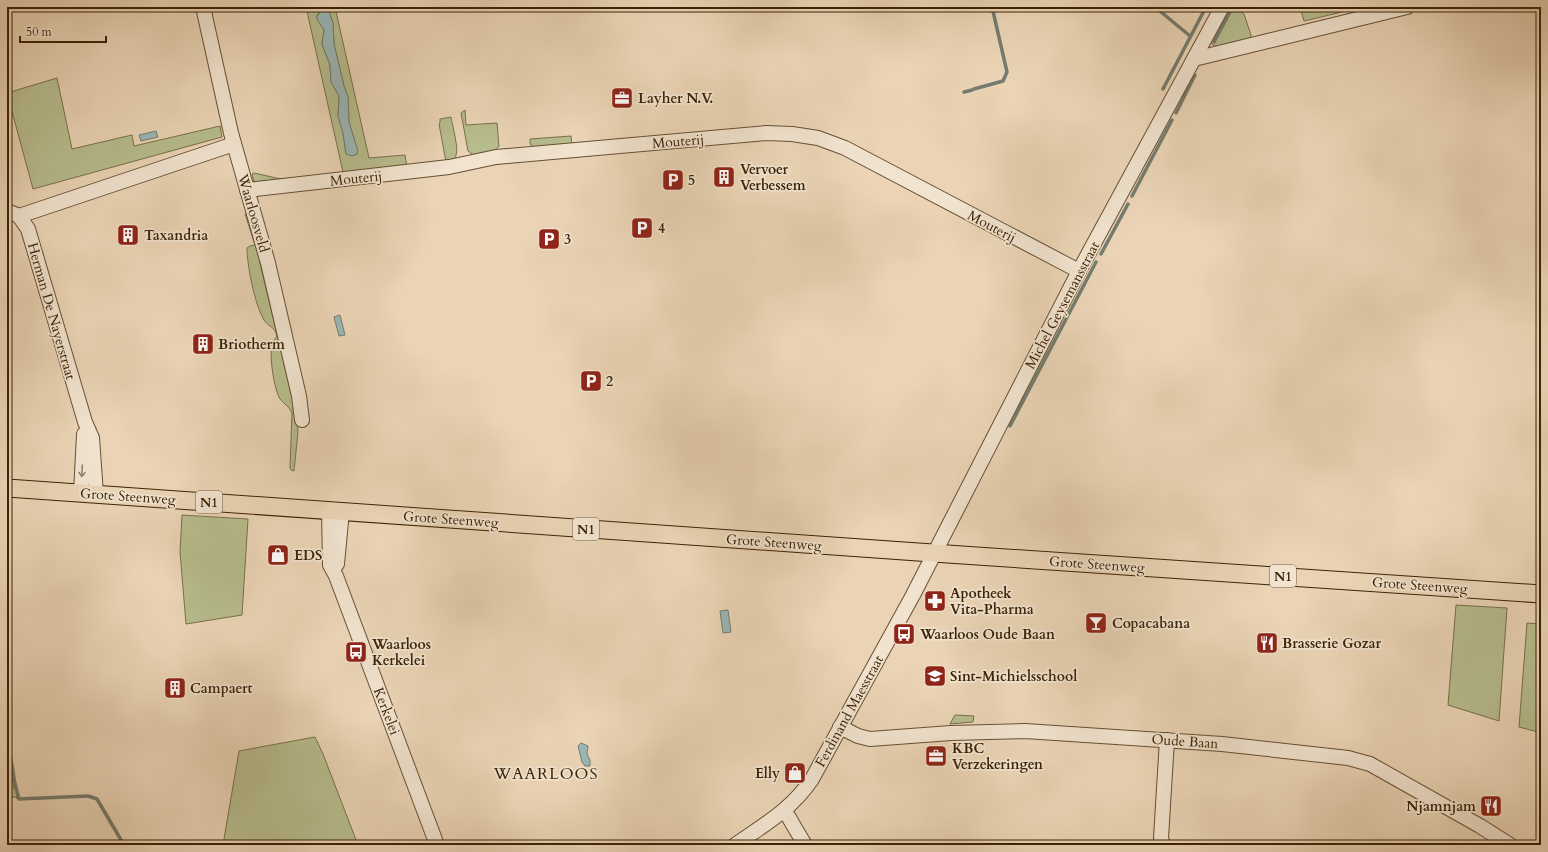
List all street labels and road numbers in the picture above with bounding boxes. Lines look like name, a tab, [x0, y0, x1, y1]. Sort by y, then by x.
street label: Mouterij	[651, 130, 705, 153]
street label: Mouterij	[329, 166, 383, 191]
street label: Waarloosveld	[233, 171, 274, 255]
street label: Mouterij	[964, 206, 1019, 247]
street label: Michel Geysemansstraat	[1021, 238, 1104, 372]
street label: Herman De Nayerstraat	[23, 240, 80, 382]
street label: Grote Steenweg	[79, 484, 177, 509]
road number: N1	[196, 491, 222, 513]
street label: Grote Steenweg	[402, 507, 500, 532]
road number: N1	[573, 518, 599, 540]
street label: Grote Steenweg	[725, 530, 823, 555]
street label: Grote Steenweg	[1048, 552, 1146, 577]
road number: N1	[1270, 565, 1296, 587]
street label: Grote Steenweg	[1371, 573, 1469, 598]
street label: Ferdinand Maesstraat	[811, 651, 888, 771]
street label: Kerkelei	[369, 685, 404, 738]
street label: Oude Baan	[1151, 730, 1219, 753]

